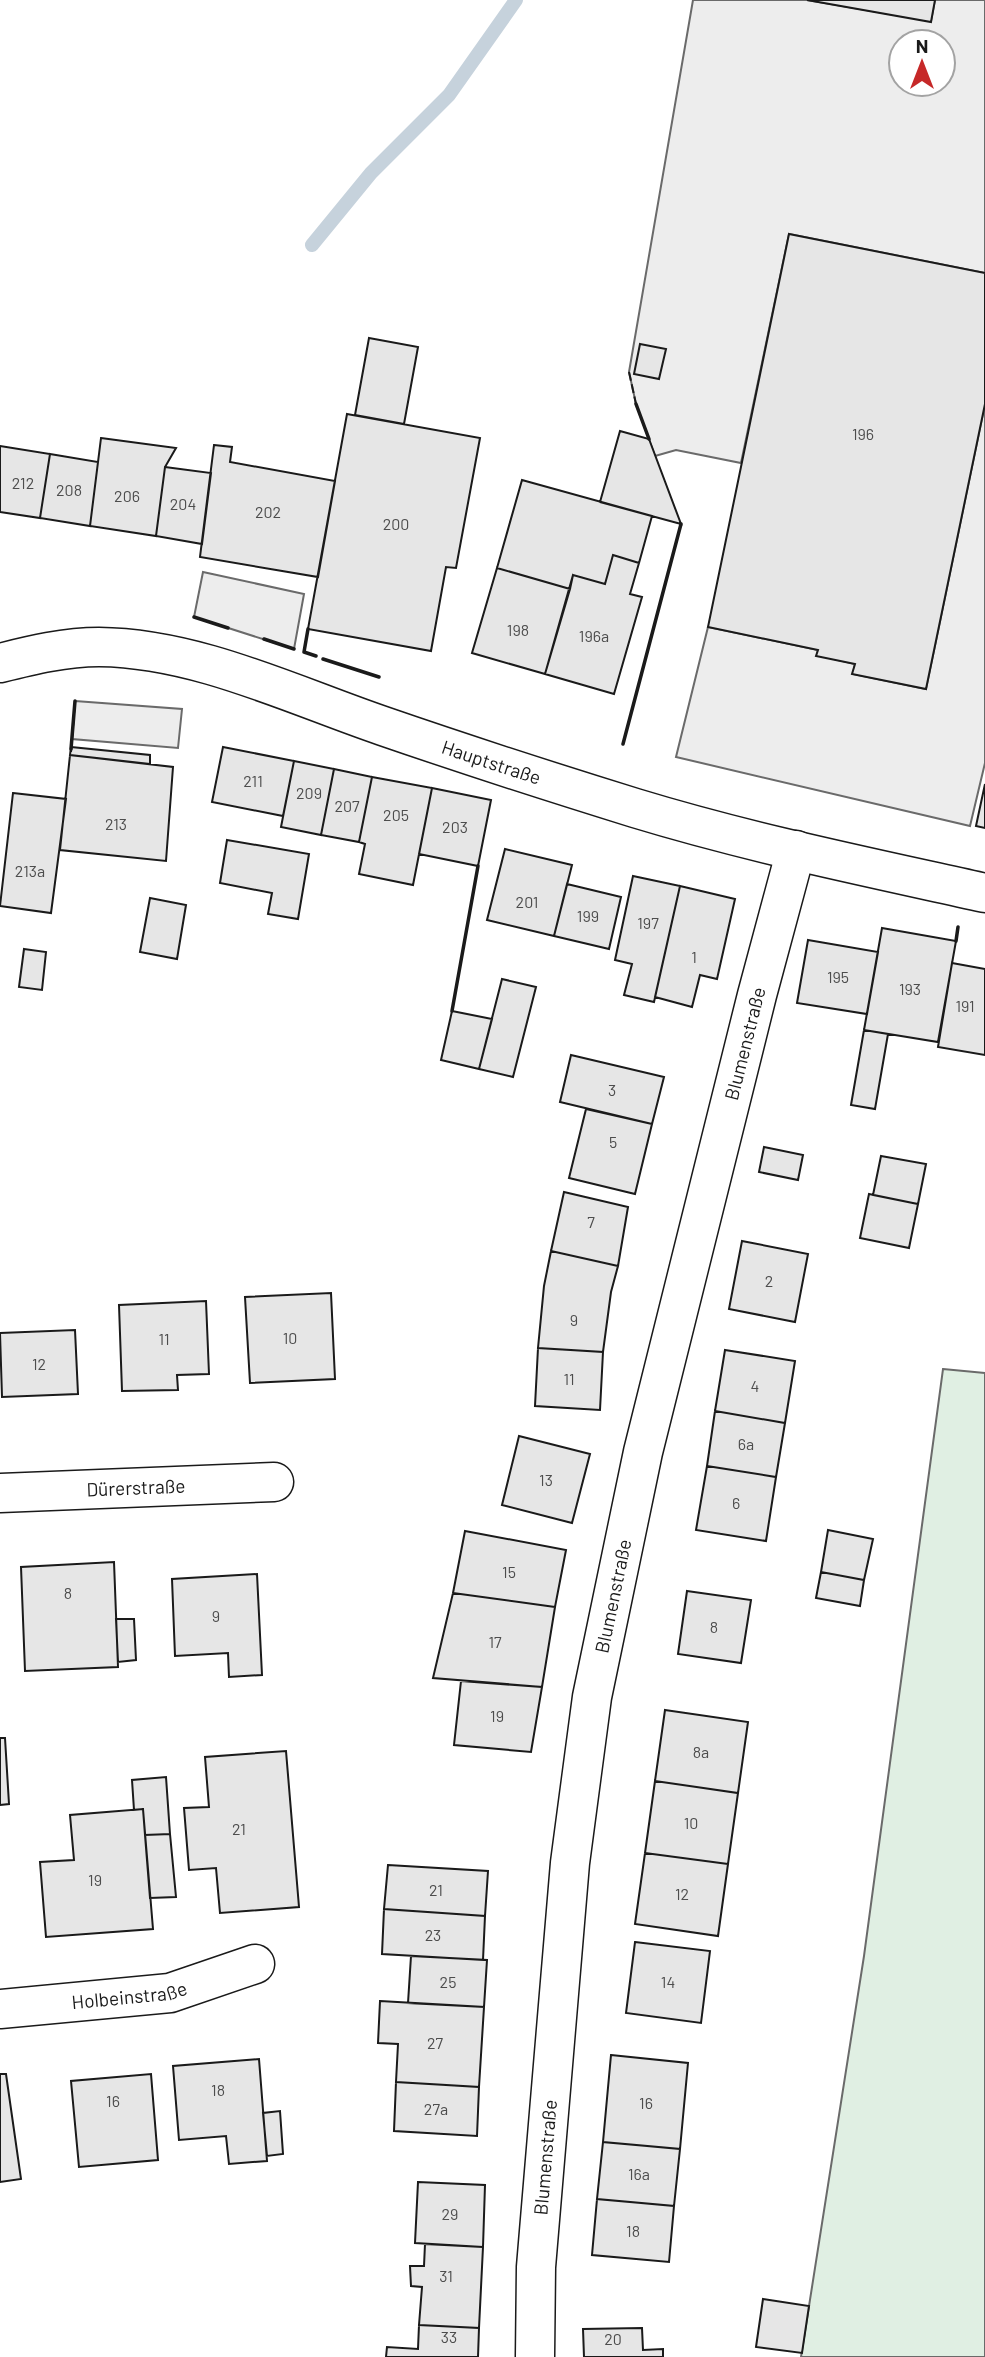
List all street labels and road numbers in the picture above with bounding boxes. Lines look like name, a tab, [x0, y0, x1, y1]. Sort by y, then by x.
street label: Hauptstraße	[439, 735, 544, 789]
street label: Blumenstraße	[719, 984, 770, 1103]
street label: Dürerstraße	[86, 1474, 186, 1501]
street label: Blumenstraße	[589, 1537, 636, 1655]
street label: Holbeinstraße	[71, 1976, 190, 2013]
street label: Blumenstraße	[528, 2099, 561, 2216]

